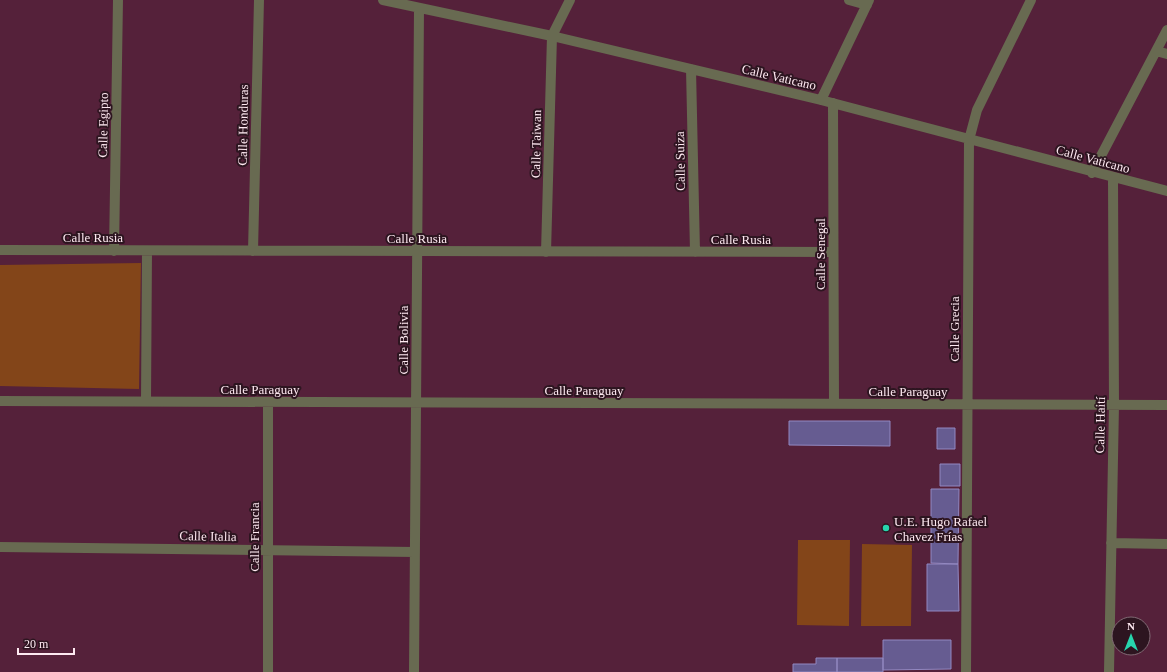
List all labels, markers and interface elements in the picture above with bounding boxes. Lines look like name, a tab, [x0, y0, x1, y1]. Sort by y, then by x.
street label: Calle Vaticano	[740, 61, 818, 93]
street label: Calle Honduras	[235, 84, 251, 166]
street label: Calle Egipto	[95, 92, 111, 158]
street label: Calle Taiwan	[528, 109, 544, 178]
street label: Calle Suiza	[672, 131, 688, 191]
street label: Calle Vaticano	[1054, 142, 1132, 176]
street label: Calle Senegal	[813, 218, 828, 290]
street label: Calle Rusia	[63, 230, 123, 245]
street label: Calle Rusia	[387, 231, 447, 246]
street label: Calle Rusia	[711, 232, 771, 247]
street label: Calle Grecia	[947, 296, 962, 362]
street label: Calle Bolivia	[396, 305, 411, 374]
street label: Calle Paraguay	[220, 382, 300, 397]
street label: Calle Paraguay	[544, 383, 624, 398]
street label: Calle Paraguay	[868, 384, 948, 399]
street label: Calle Haití	[1092, 396, 1108, 453]
street label: Calle Francia	[247, 502, 262, 572]
place label: U.E. Hugo Rafael Chavez Frías	[894, 514, 988, 544]
marker: U.E. Hugo Rafael Chavez Frías	[881, 523, 891, 533]
street label: Calle Italia	[179, 528, 237, 544]
north arrow	[1111, 616, 1151, 656]
text: N	[1127, 620, 1135, 632]
scale bar	[18, 630, 74, 656]
text: 20 m	[24, 637, 49, 651]

